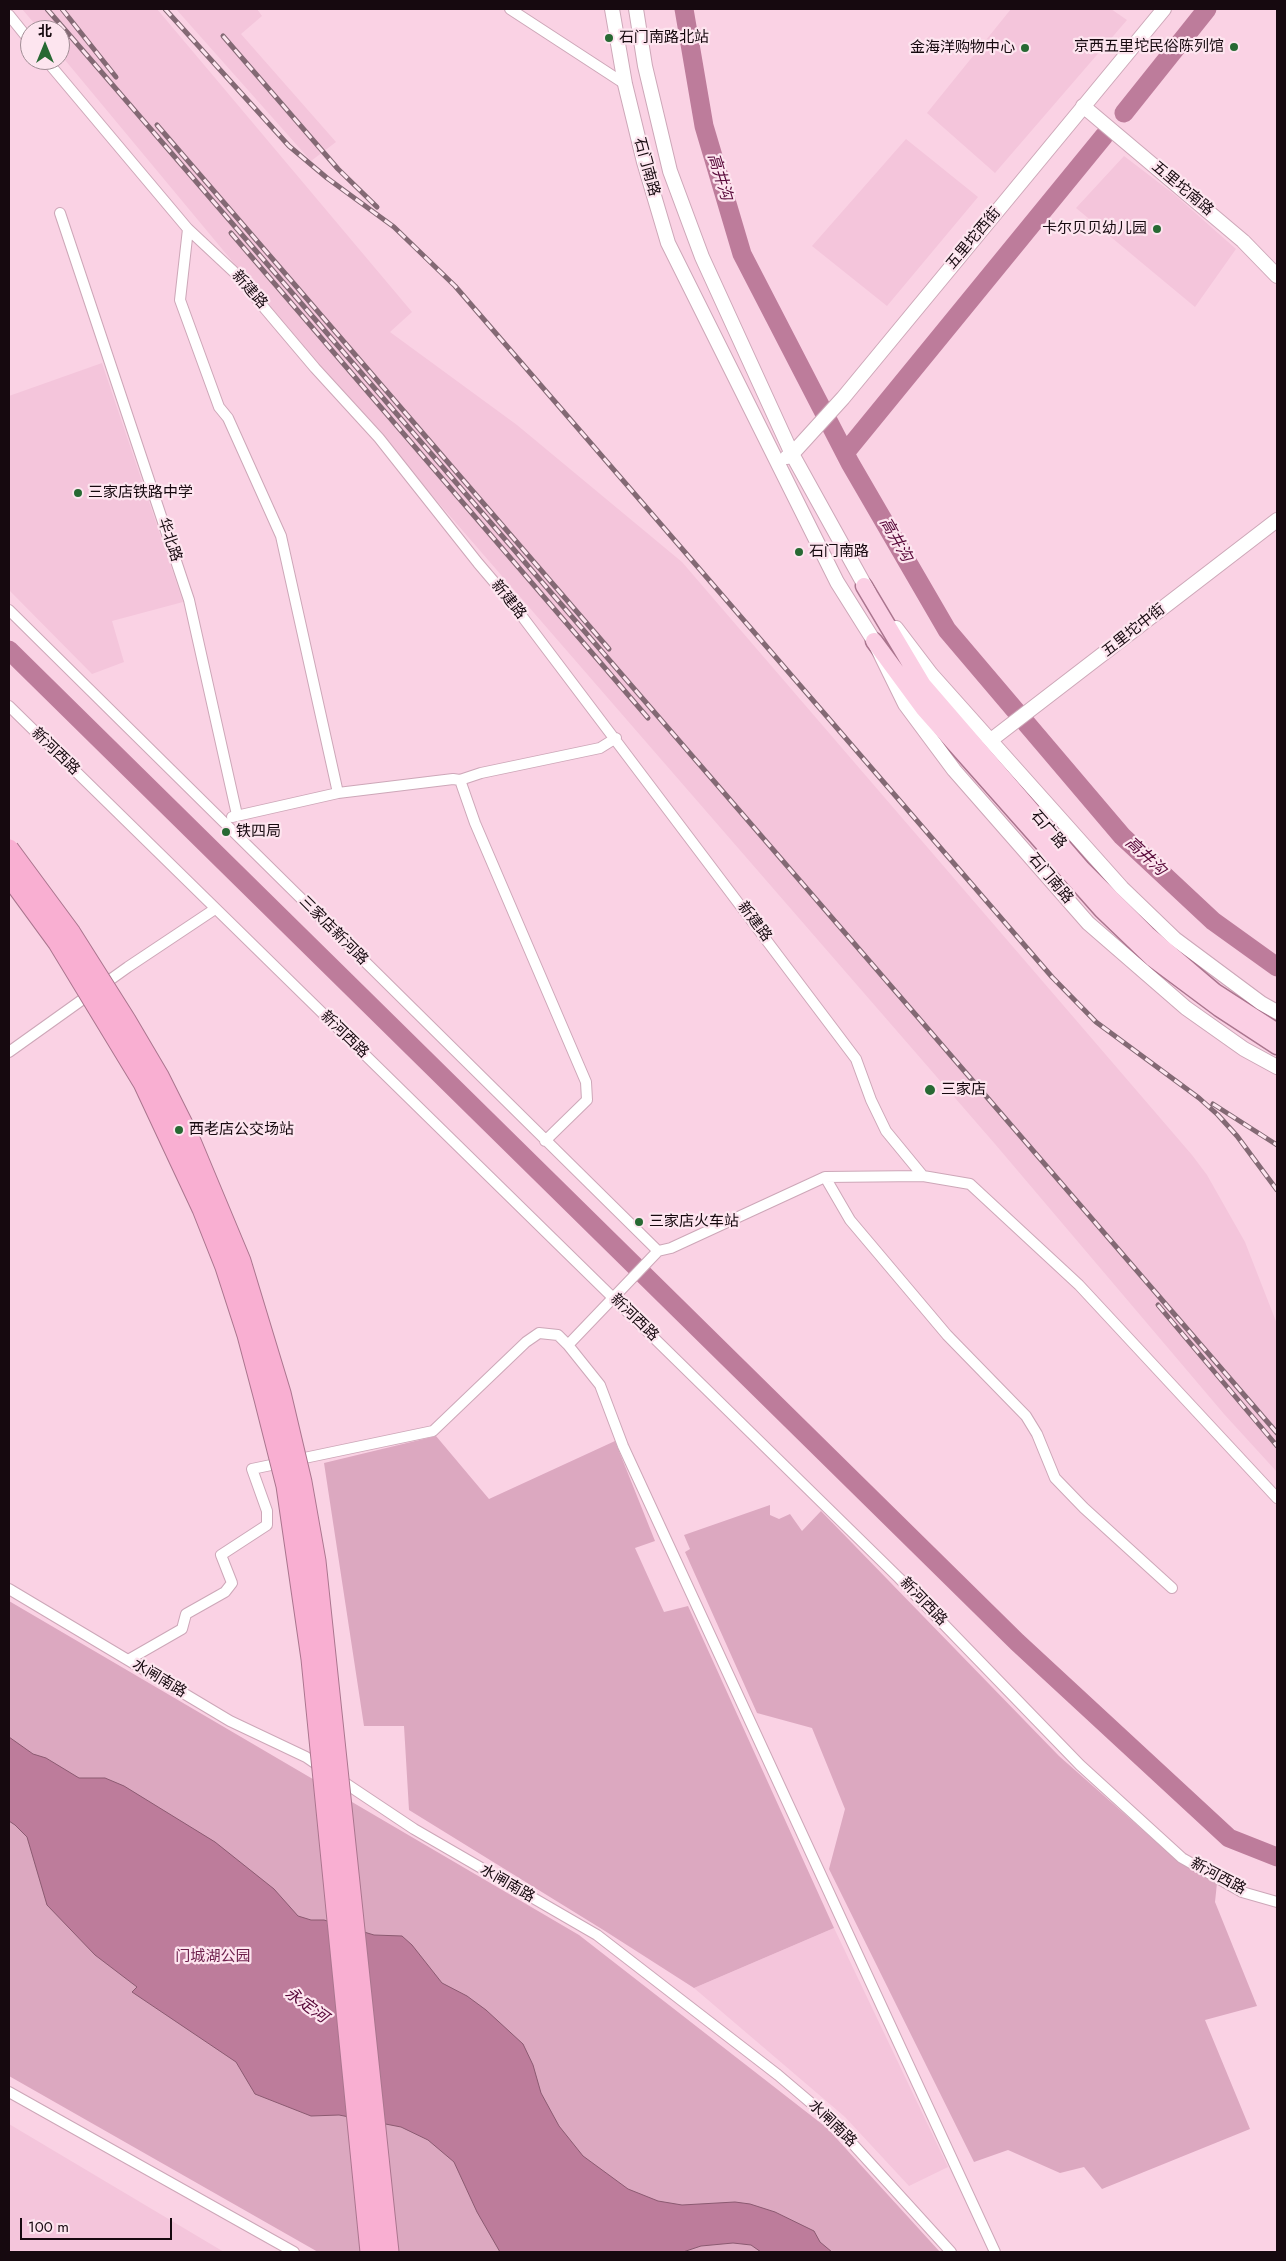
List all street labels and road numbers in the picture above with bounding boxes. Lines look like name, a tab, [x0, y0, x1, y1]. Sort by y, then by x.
street label: 石门南路	[630, 136, 662, 198]
street label: 五里坨南路	[1147, 158, 1217, 220]
street label: 五里坨西街	[943, 204, 1005, 274]
street label: 新建路	[227, 267, 271, 313]
street label: 华北路	[153, 516, 185, 564]
street label: 新建路	[487, 577, 529, 623]
street label: 五里坨中街	[1099, 601, 1169, 661]
street label: 新河西路	[27, 725, 83, 779]
street label: 石广路	[1026, 807, 1070, 853]
street label: 石门南路	[1024, 850, 1076, 908]
street label: 三家店新河路	[295, 893, 371, 969]
street label: 新建路	[733, 899, 775, 945]
street label: 新河西路	[316, 1008, 372, 1062]
street label: 新河西路	[606, 1291, 662, 1345]
street label: 新河西路	[896, 1574, 950, 1630]
street label: 水闸南路	[129, 1656, 189, 1702]
street label: 新河西路	[1187, 1855, 1249, 1899]
street label: 水闸南路	[477, 1861, 537, 1907]
street label: 水闸南路	[804, 2097, 860, 2151]

